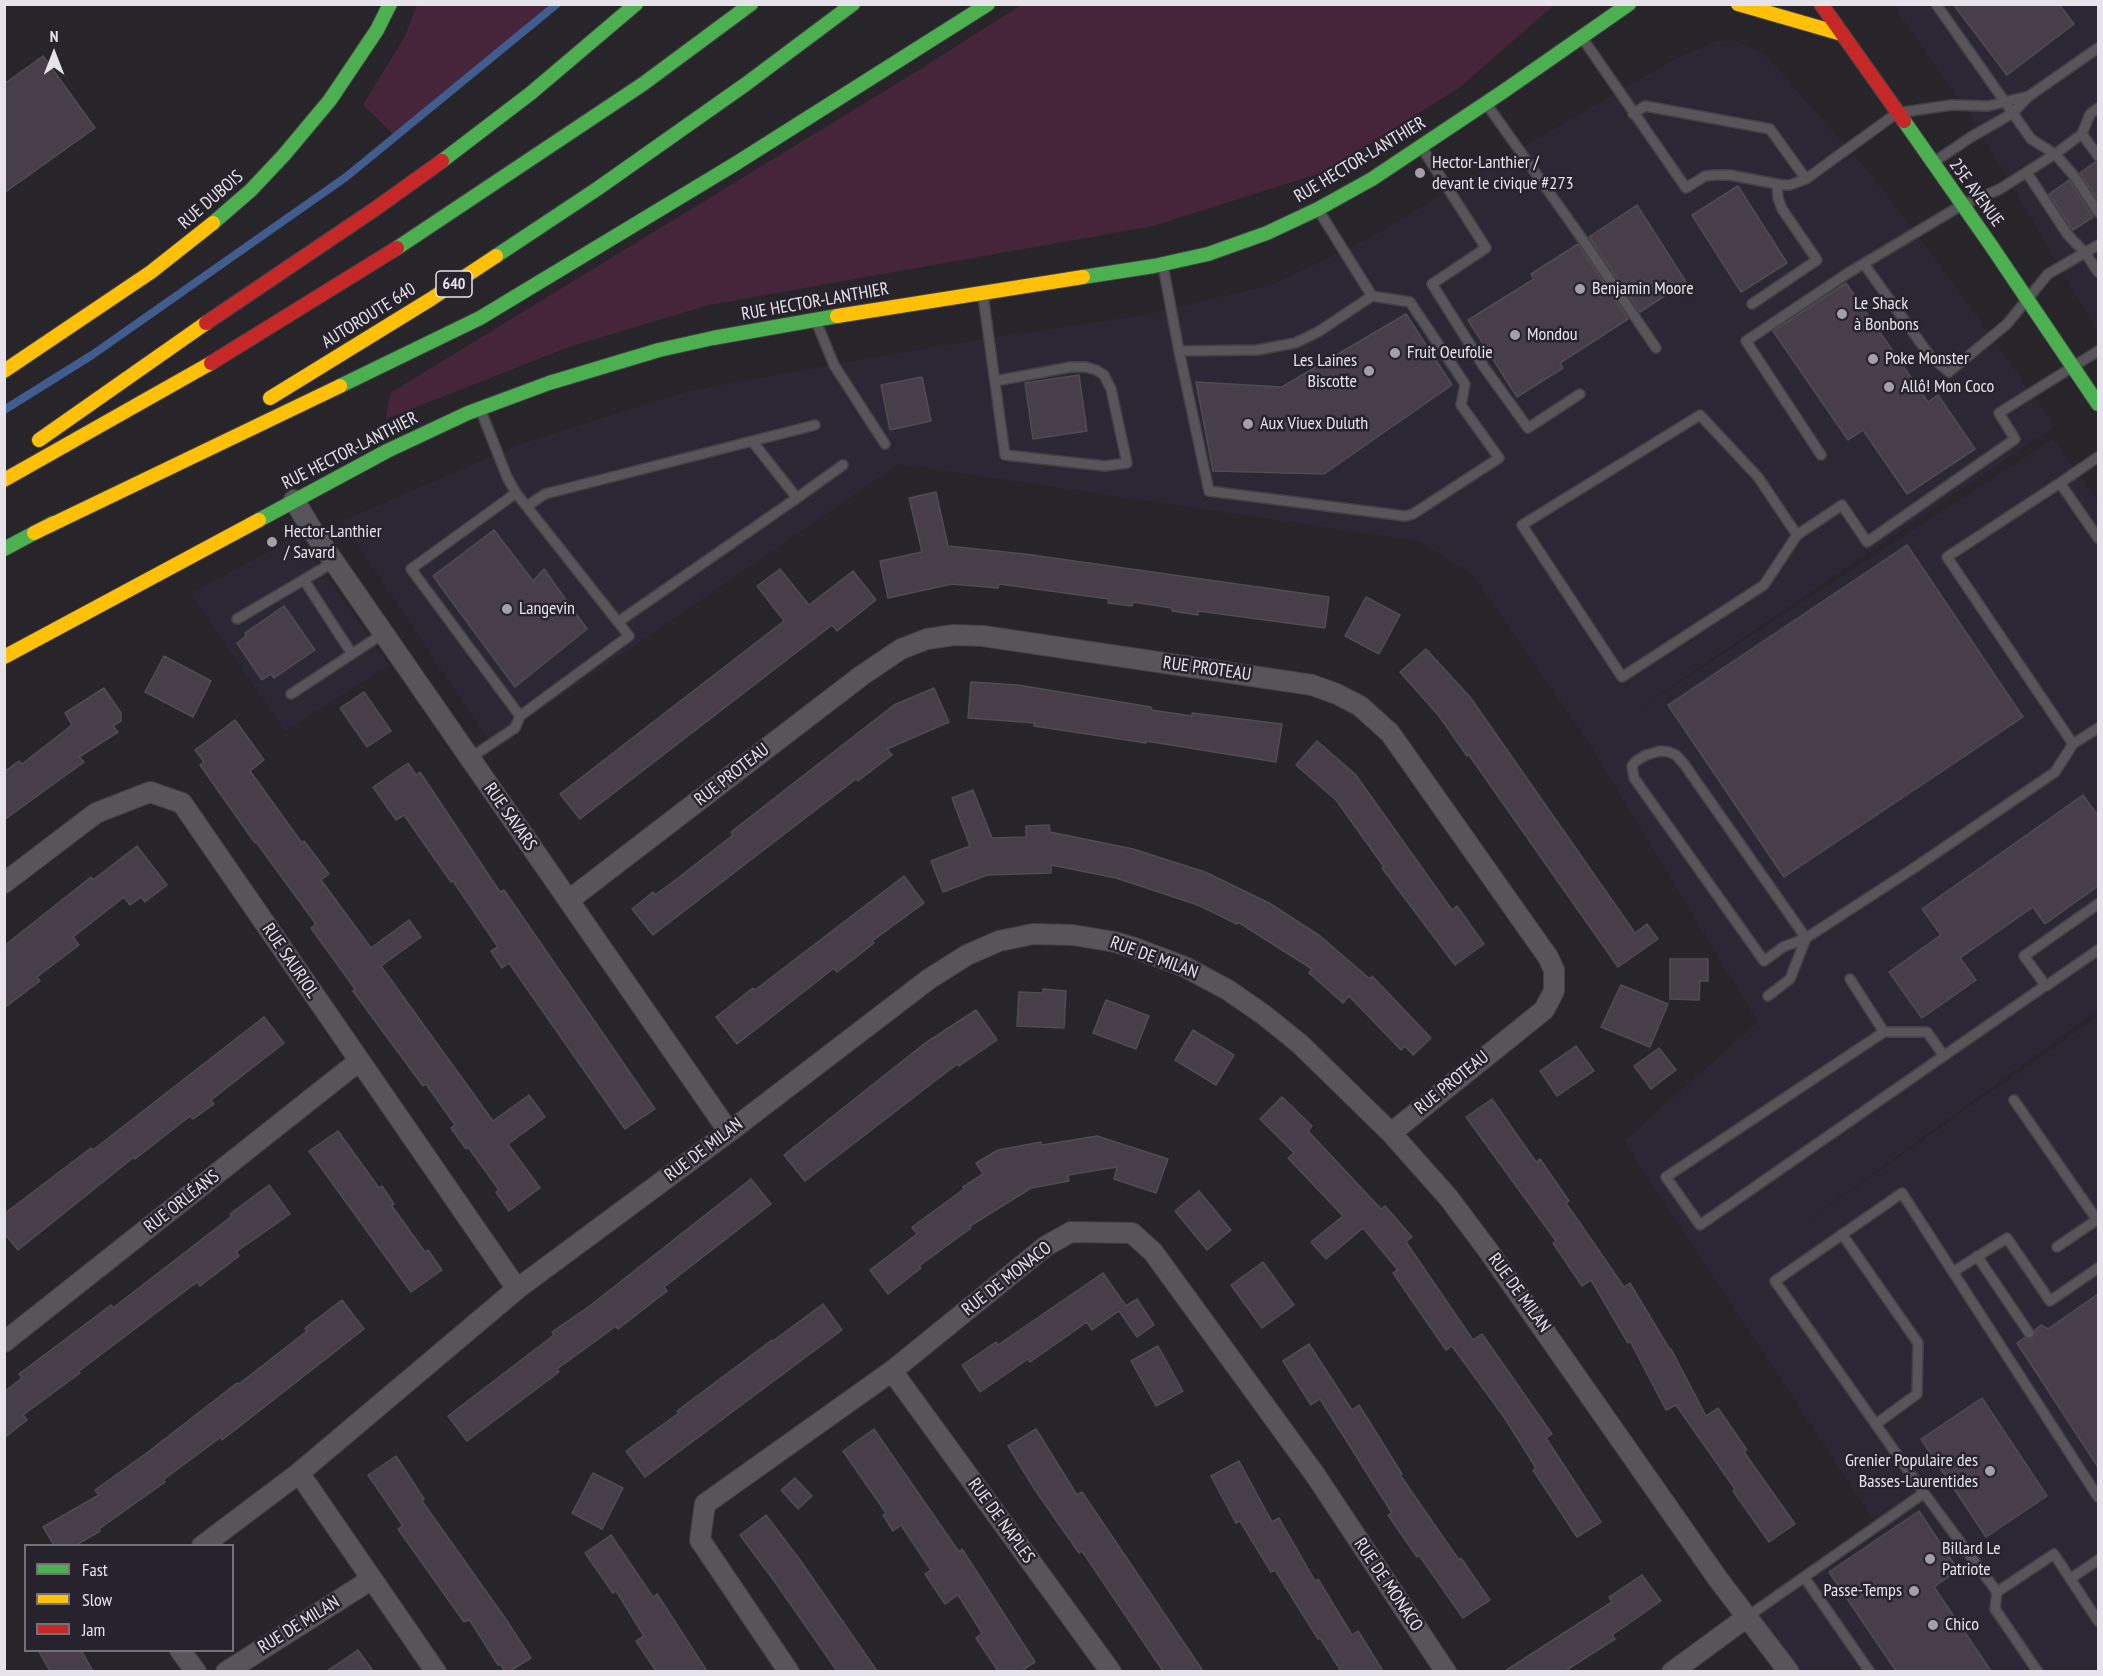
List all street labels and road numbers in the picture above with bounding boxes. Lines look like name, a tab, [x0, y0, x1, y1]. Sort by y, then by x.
street label: RUE HECTOR-LANTHIER	[1290, 112, 1430, 208]
street label: 25E AVENUE	[1944, 155, 2008, 231]
street label: RUE DUBOIS	[174, 166, 248, 234]
road number: 640	[436, 271, 472, 297]
street label: RUE HECTOR-LANTHIER	[740, 278, 890, 326]
street label: AUTOROUTE 640	[318, 279, 420, 353]
street label: RUE HECTOR-LANTHIER	[279, 407, 421, 495]
street label: RUE PROTEAU	[1162, 652, 1252, 686]
street label: RUE PROTEAU	[690, 739, 774, 811]
street label: RUE SAVARS	[479, 779, 541, 855]
street label: RUE SAURIOL	[257, 920, 323, 1002]
street label: RUE DE MILAN	[1107, 932, 1201, 984]
street label: RUE PROTEAU	[1411, 1047, 1493, 1119]
street label: RUE DE MILAN	[661, 1114, 747, 1186]
street label: RUE ORLÉANS	[140, 1166, 224, 1238]
street label: RUE DE MONACO	[958, 1237, 1056, 1321]
street label: RUE DE MILAN	[1483, 1249, 1555, 1337]
street label: RUE DE NAPLES	[963, 1474, 1039, 1568]
street label: RUE DE MONACO	[1349, 1534, 1427, 1636]
street label: RUE DE MILAN	[254, 1591, 344, 1659]

